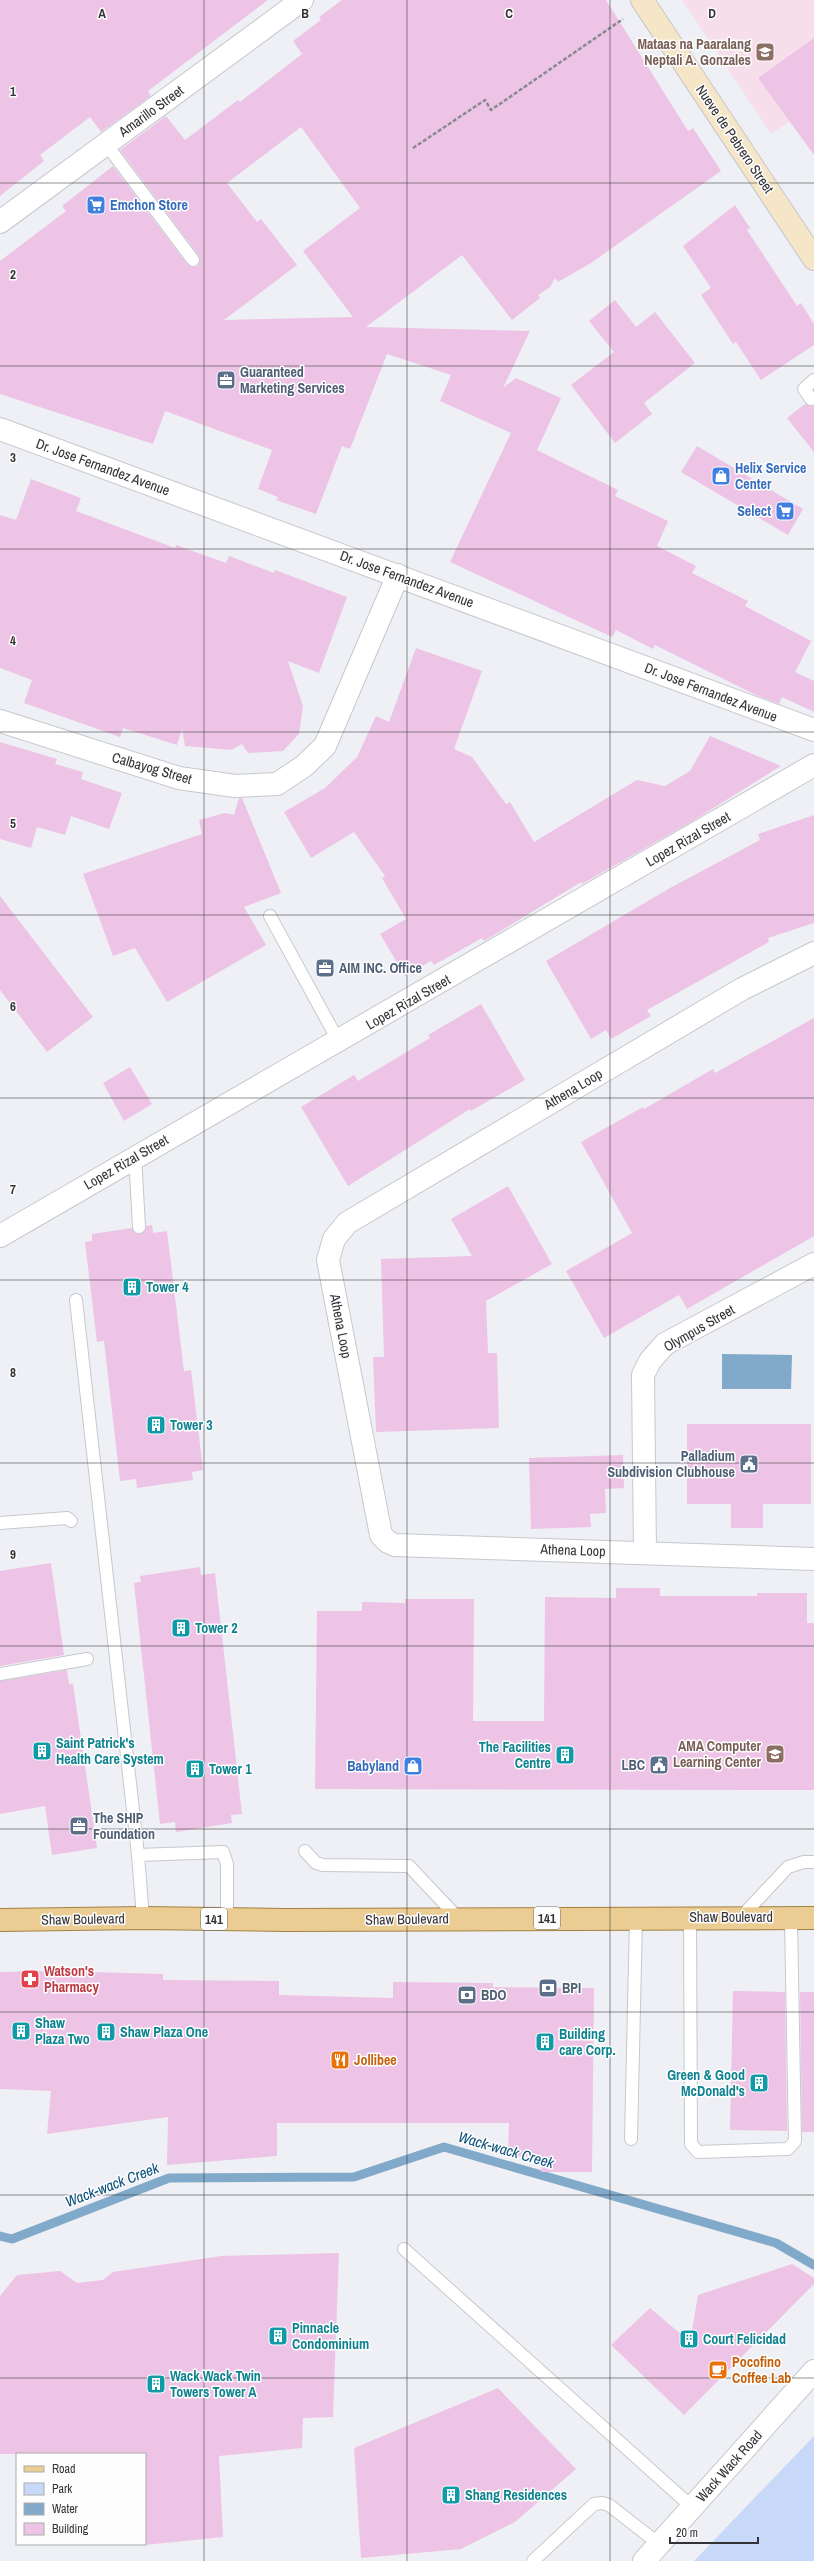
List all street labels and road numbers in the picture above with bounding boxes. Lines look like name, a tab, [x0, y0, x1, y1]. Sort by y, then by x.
street label: Amarillo Street	[114, 81, 187, 141]
street label: Nueve de Pebrero Street	[692, 81, 778, 197]
street label: Dr. Jose Fernandez Avenue	[34, 434, 172, 500]
street label: Dr. Jose Fernandez Avenue	[338, 546, 476, 612]
street label: Dr. Jose Fernandez Avenue	[642, 658, 780, 726]
street label: Calbayog Street	[110, 748, 194, 788]
street label: Lopez Rizal Street	[643, 808, 733, 870]
street label: Lopez Rizal Street	[363, 971, 453, 1033]
street label: Athena Loop	[540, 1065, 606, 1114]
street label: Lopez Rizal Street	[81, 1131, 171, 1193]
street label: Athena Loop	[326, 1291, 356, 1360]
street label: Olympus Street	[660, 1300, 738, 1356]
street label: Athena Loop	[539, 1540, 606, 1560]
road number: 141	[534, 1907, 560, 1929]
road number: 141	[201, 1908, 227, 1930]
street label: Shaw Boulevard	[689, 1908, 773, 1926]
street label: Shaw Boulevard	[41, 1909, 125, 1929]
street label: Shaw Boulevard	[365, 1909, 449, 1929]
street label: Wack Wack Road	[692, 2426, 766, 2506]

